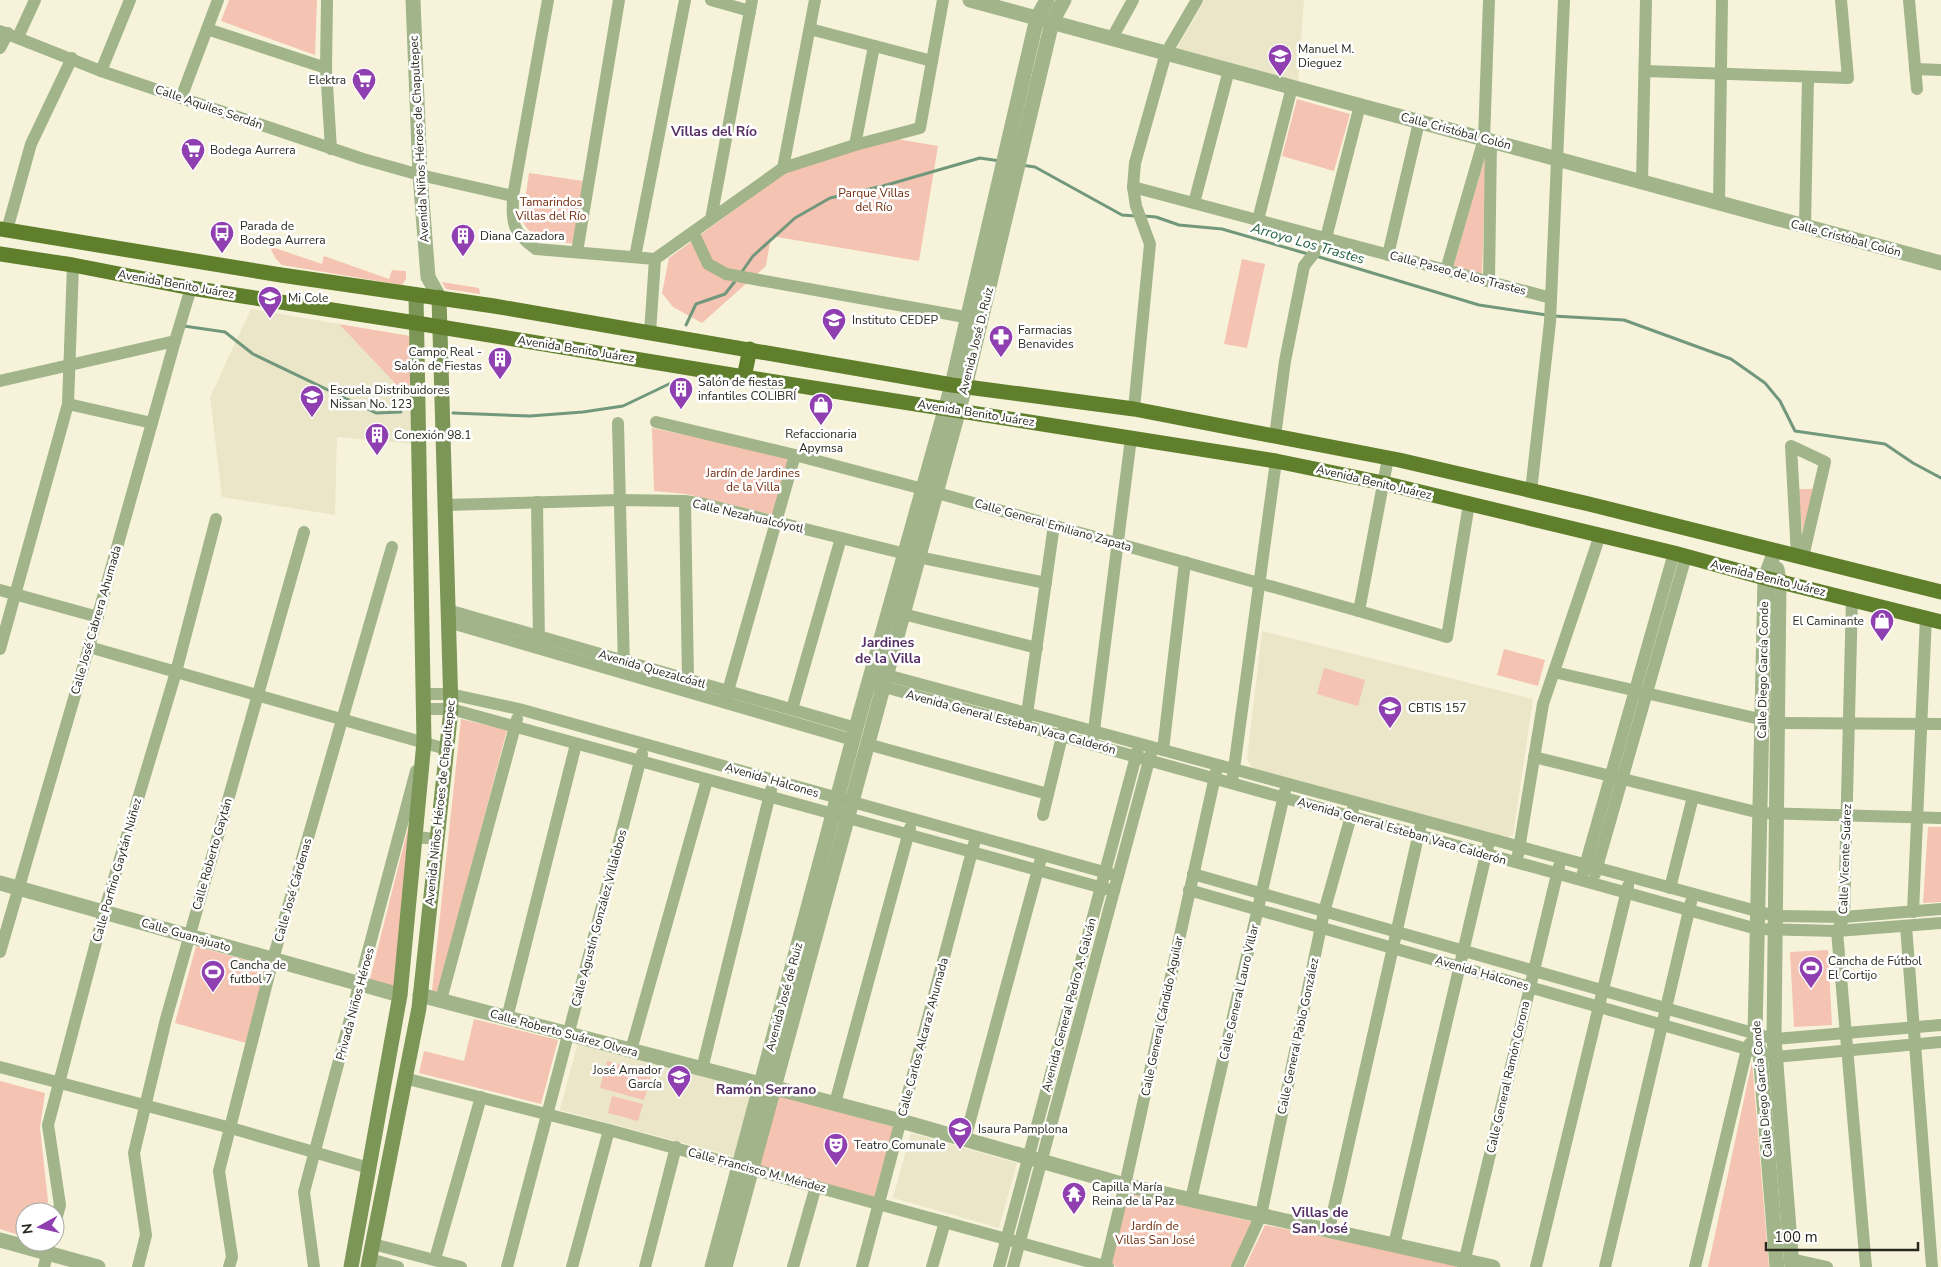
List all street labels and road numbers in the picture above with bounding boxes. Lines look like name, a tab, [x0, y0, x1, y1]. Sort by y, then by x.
street label: Avenida Niños Héroes de Chapultepec	[406, 35, 432, 243]
street label: Calle Aquiles Serdán	[153, 81, 265, 133]
street label: Calle Cristóbal Colón	[1399, 109, 1513, 153]
street label: Calle Cristóbal Colón	[1789, 216, 1903, 260]
street label: Calle Paseo de los Trastes	[1388, 247, 1528, 299]
street label: Avenida Benito Juárez	[116, 266, 236, 302]
street label: Avenida José D. Ruiz	[955, 285, 997, 396]
street label: Avenida Benito Juárez	[516, 332, 636, 366]
street label: Avenida Benito Juárez	[916, 396, 1036, 430]
street label: Avenida Benito Juárez	[1315, 461, 1434, 503]
street label: Calle Nezahualcóyotl	[691, 495, 806, 537]
street label: Calle General Emiliano Zapata	[973, 495, 1133, 555]
street label: Calle José Cabrera Ahumada	[67, 544, 125, 696]
street label: Avenida Benito Juárez	[1709, 556, 1828, 600]
street label: Calle Diego García Conde	[1754, 601, 1772, 739]
street label: Avenida Quezalcóatl	[597, 646, 708, 692]
street label: Avenida General Esteban Vaca Calderón	[904, 686, 1118, 758]
street label: Avenida Niños Héroes de Chapultepec	[421, 699, 459, 907]
street label: Avenida Halcones	[723, 759, 821, 801]
street label: Avenida General Esteban Vaca Calderón	[1296, 793, 1508, 869]
street label: Calle Porfirio Gaytán Núñez	[89, 796, 145, 944]
street label: Calle Roberto Gaytán	[188, 796, 236, 912]
street label: Calle Vicente Suárez	[1835, 803, 1855, 915]
street label: Calle Agustín González Villalobos	[568, 828, 630, 1008]
street label: Calle José Cárdenas	[271, 836, 316, 944]
street label: Calle Guanajuato	[139, 915, 233, 956]
street label: Avenida General Pedro A. Galván	[1038, 916, 1100, 1094]
street label: Calle General Lauro Villar	[1216, 922, 1263, 1061]
street label: Calle General Cándido Aguilar	[1137, 934, 1187, 1098]
street label: Avenida José de Ruiz	[762, 940, 806, 1053]
street label: Privada Niños Héroes	[332, 946, 378, 1062]
street label: Avenida Halcones	[1433, 952, 1531, 994]
street label: Calle Carlos Alcaraz Ahumada	[894, 956, 952, 1118]
street label: Calle General Pablo González	[1274, 956, 1323, 1116]
street label: Calle General Ramón Corona	[1483, 999, 1533, 1155]
street label: Calle Roberto Suárez Olvera	[488, 1006, 640, 1060]
street label: Calle Diego García Conde	[1748, 1020, 1776, 1158]
street label: Calle Francisco M. Méndez	[686, 1144, 828, 1196]

